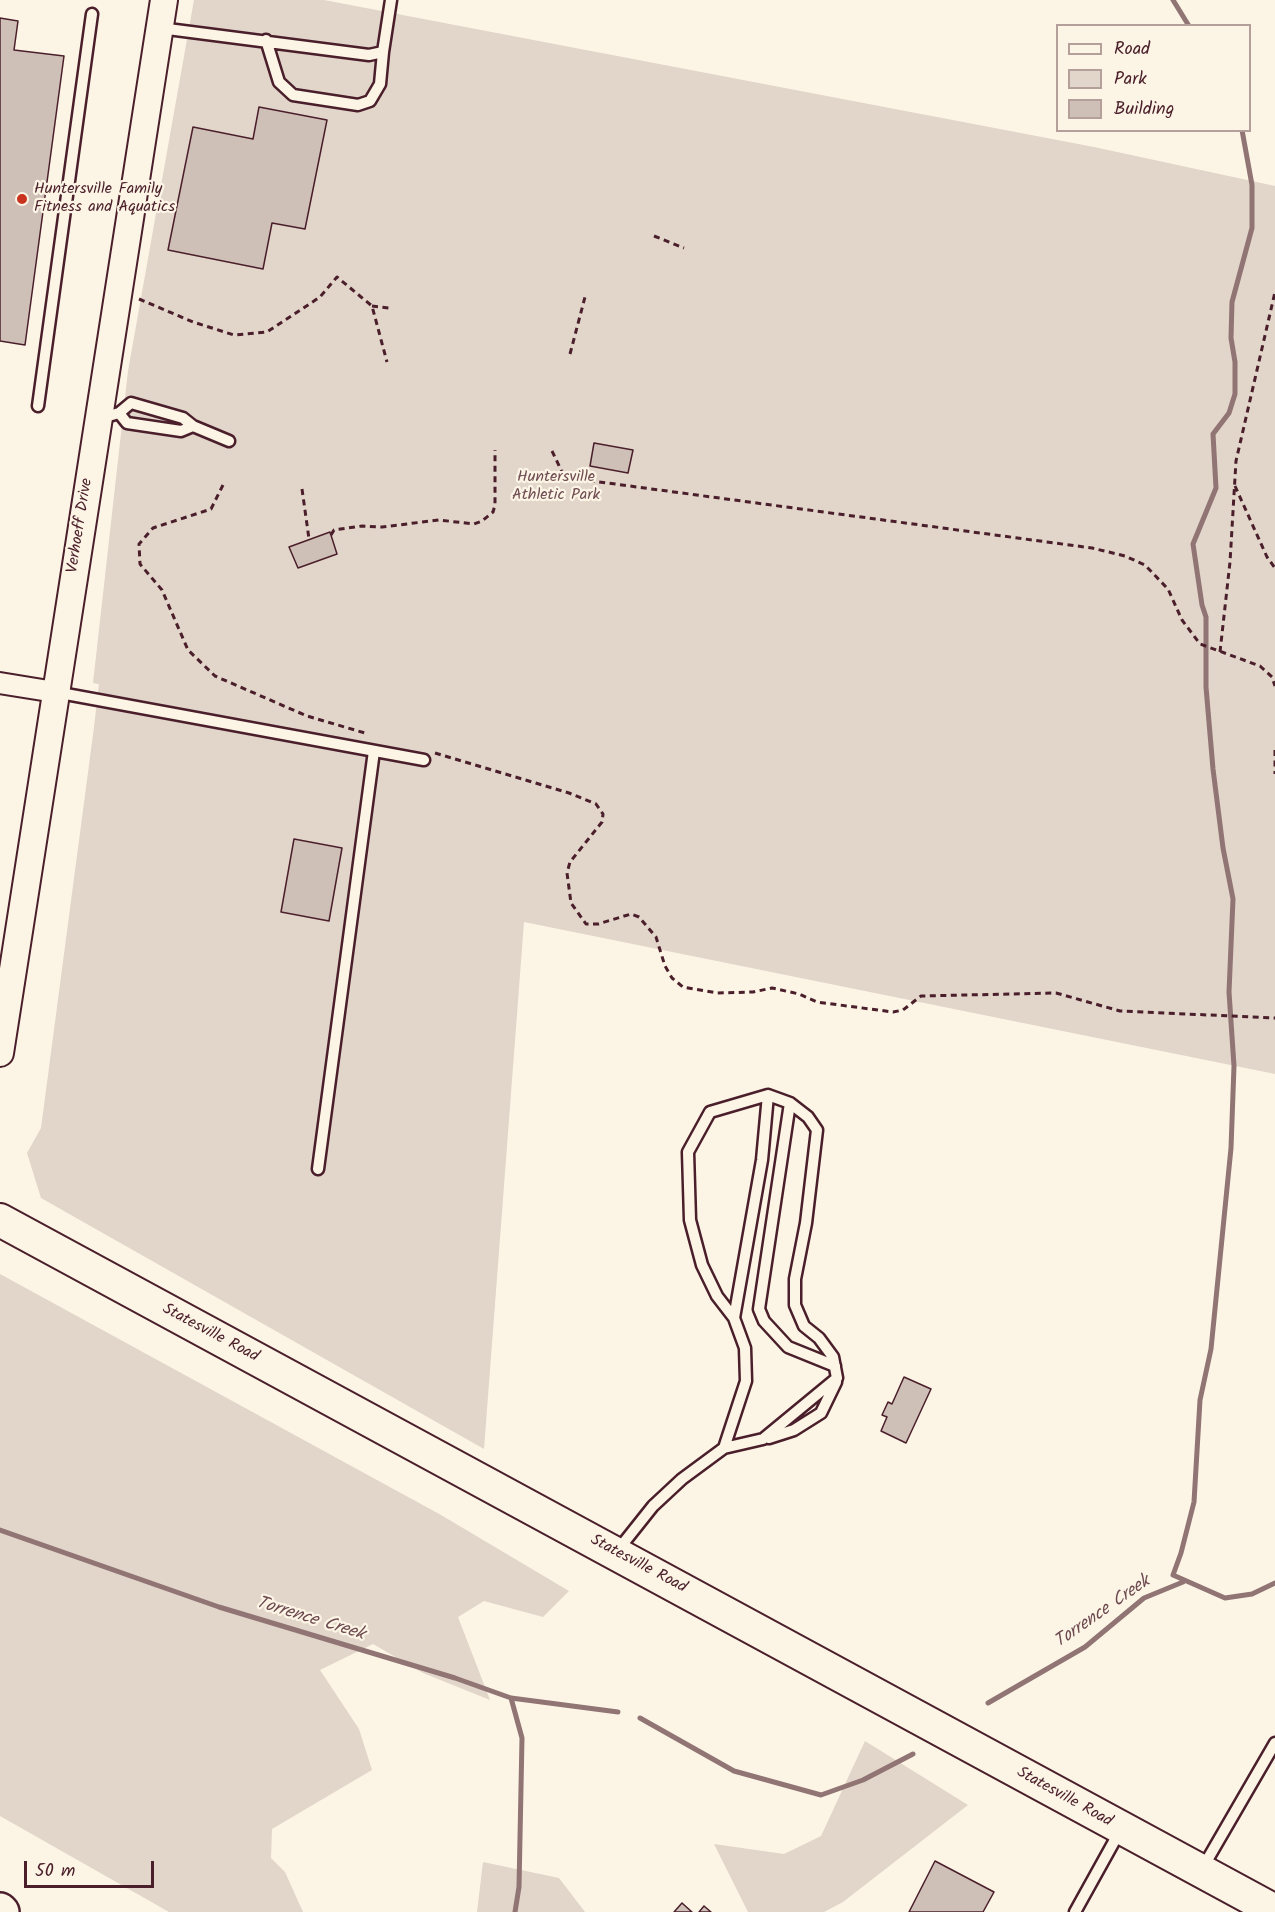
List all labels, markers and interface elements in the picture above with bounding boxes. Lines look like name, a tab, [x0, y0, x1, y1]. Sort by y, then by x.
legend	[1056, 24, 1251, 132]
text: Road	[1114, 35, 1150, 64]
text: Park	[1114, 65, 1147, 94]
text: Building	[1114, 95, 1174, 124]
place label: Huntersville Family Fitness and Aquatics	[34, 180, 175, 218]
marker: Huntersville Family Fitness and Aquatics	[15, 192, 29, 206]
park label: Huntersville Athletic Park	[512, 468, 600, 506]
street label: Verhoeff Drive	[64, 477, 98, 575]
street label: Statesville Road	[158, 1301, 262, 1367]
street label: Statesville Road	[586, 1532, 690, 1598]
water label: Torrence Creek	[1051, 1572, 1155, 1654]
water label: Torrence Creek	[253, 1593, 367, 1647]
street label: Statesville Road	[1013, 1764, 1115, 1832]
scale bar	[27, 1849, 158, 1887]
text: 50 m	[35, 1857, 75, 1886]

